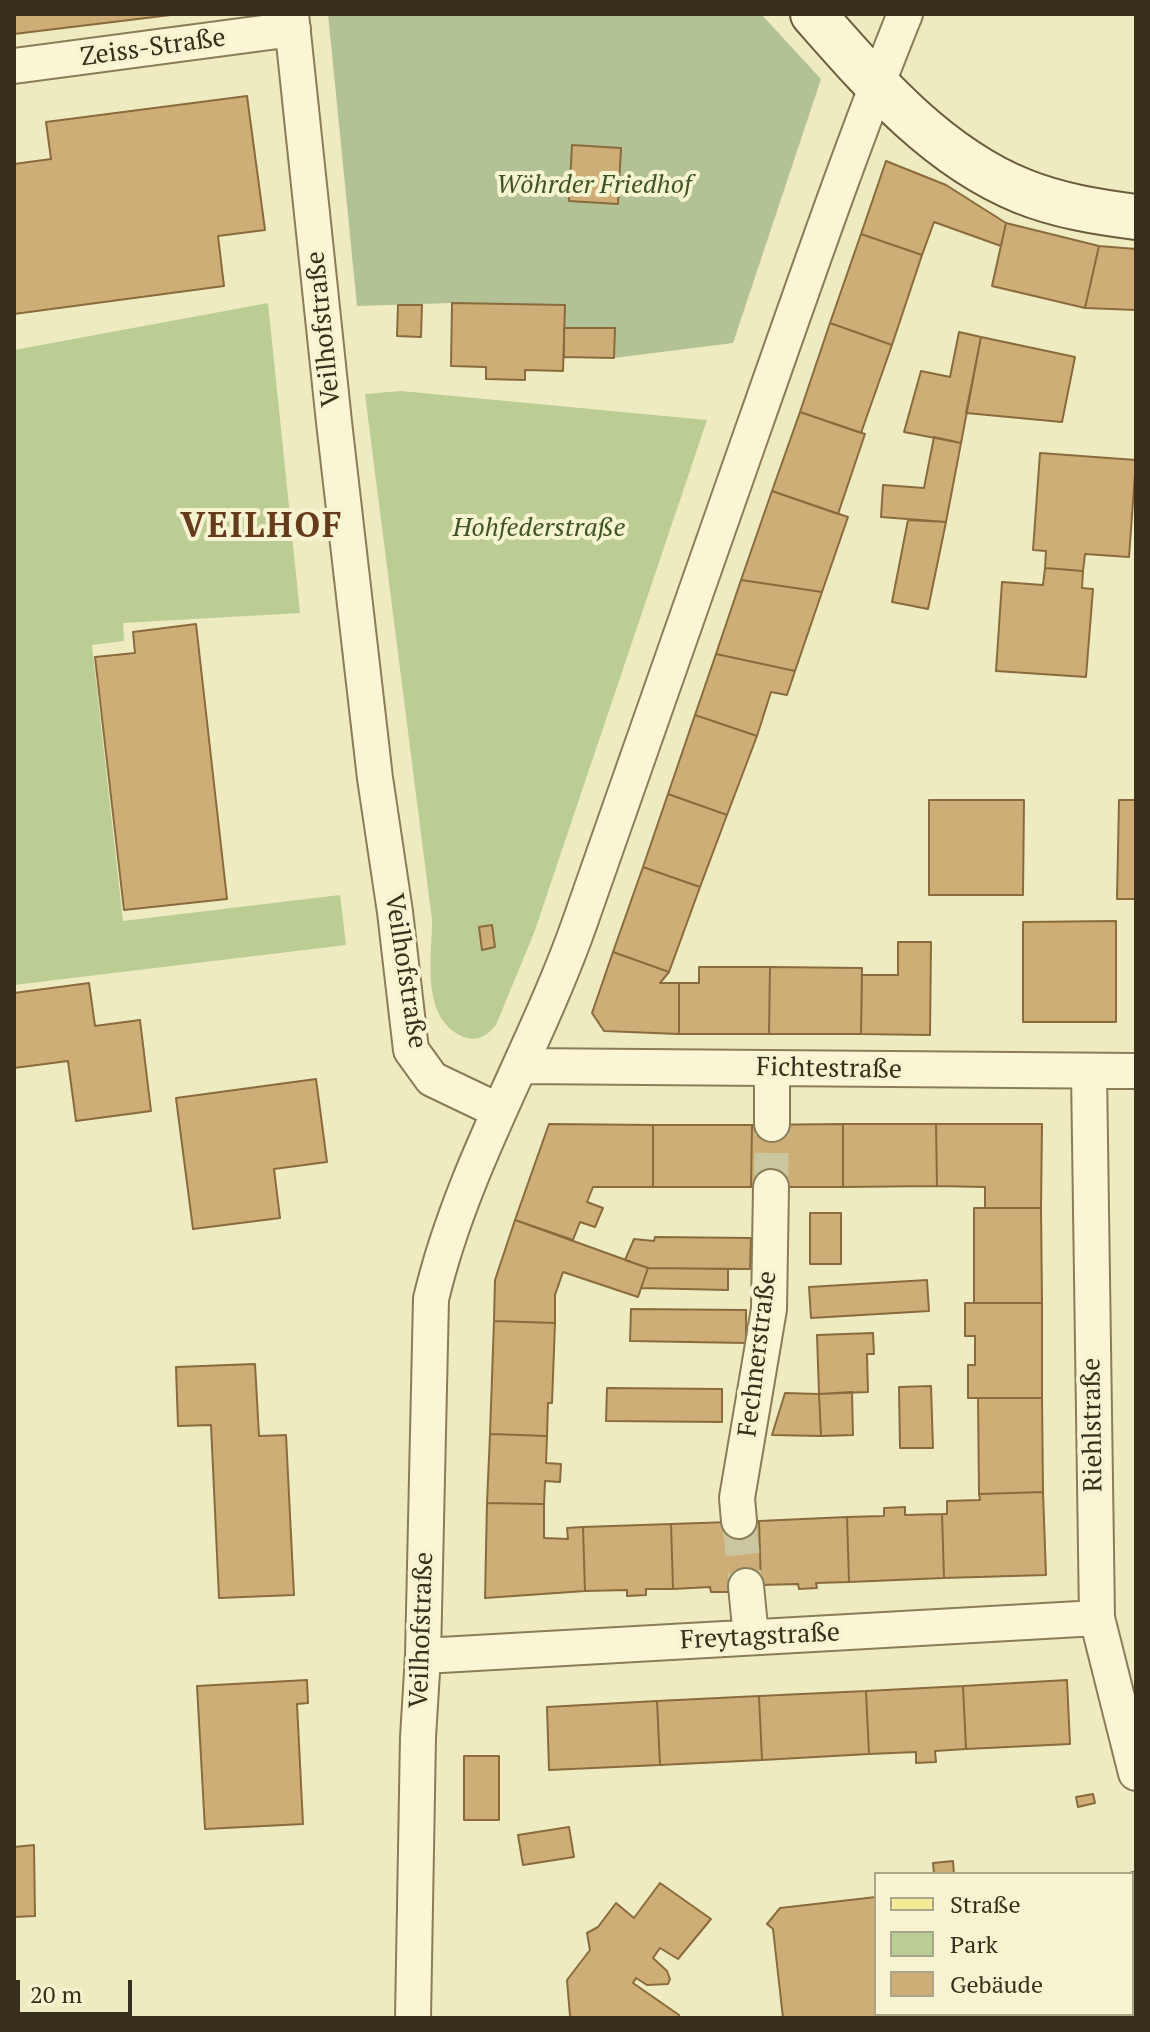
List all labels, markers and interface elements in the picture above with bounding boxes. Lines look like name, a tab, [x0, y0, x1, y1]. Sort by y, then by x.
street label: Zeiss-Straße	[79, 22, 227, 74]
park label: Wöhrder Friedhof	[496, 170, 692, 202]
street label: Veilhofstraße	[300, 250, 348, 408]
district label: VEILHOF	[180, 507, 344, 547]
park label: Hohfederstraße	[453, 513, 625, 545]
street label: Veilhofstraße	[377, 891, 433, 1051]
street label: Fichtestraße	[756, 1052, 902, 1086]
street label: Fechnerstraße	[732, 1269, 784, 1439]
street label: Riehlstraße	[1076, 1358, 1110, 1492]
street label: Veilhofstraße	[404, 1551, 440, 1709]
street label: Freytagstraße	[679, 1617, 841, 1657]
legend	[874, 1872, 1134, 2016]
text: Straße	[950, 1888, 1021, 1920]
text: Park	[950, 1928, 998, 1960]
scale bar	[20, 1964, 136, 2014]
text: Gebäude	[950, 1968, 1043, 2000]
text: 20 m	[30, 1978, 82, 2010]

